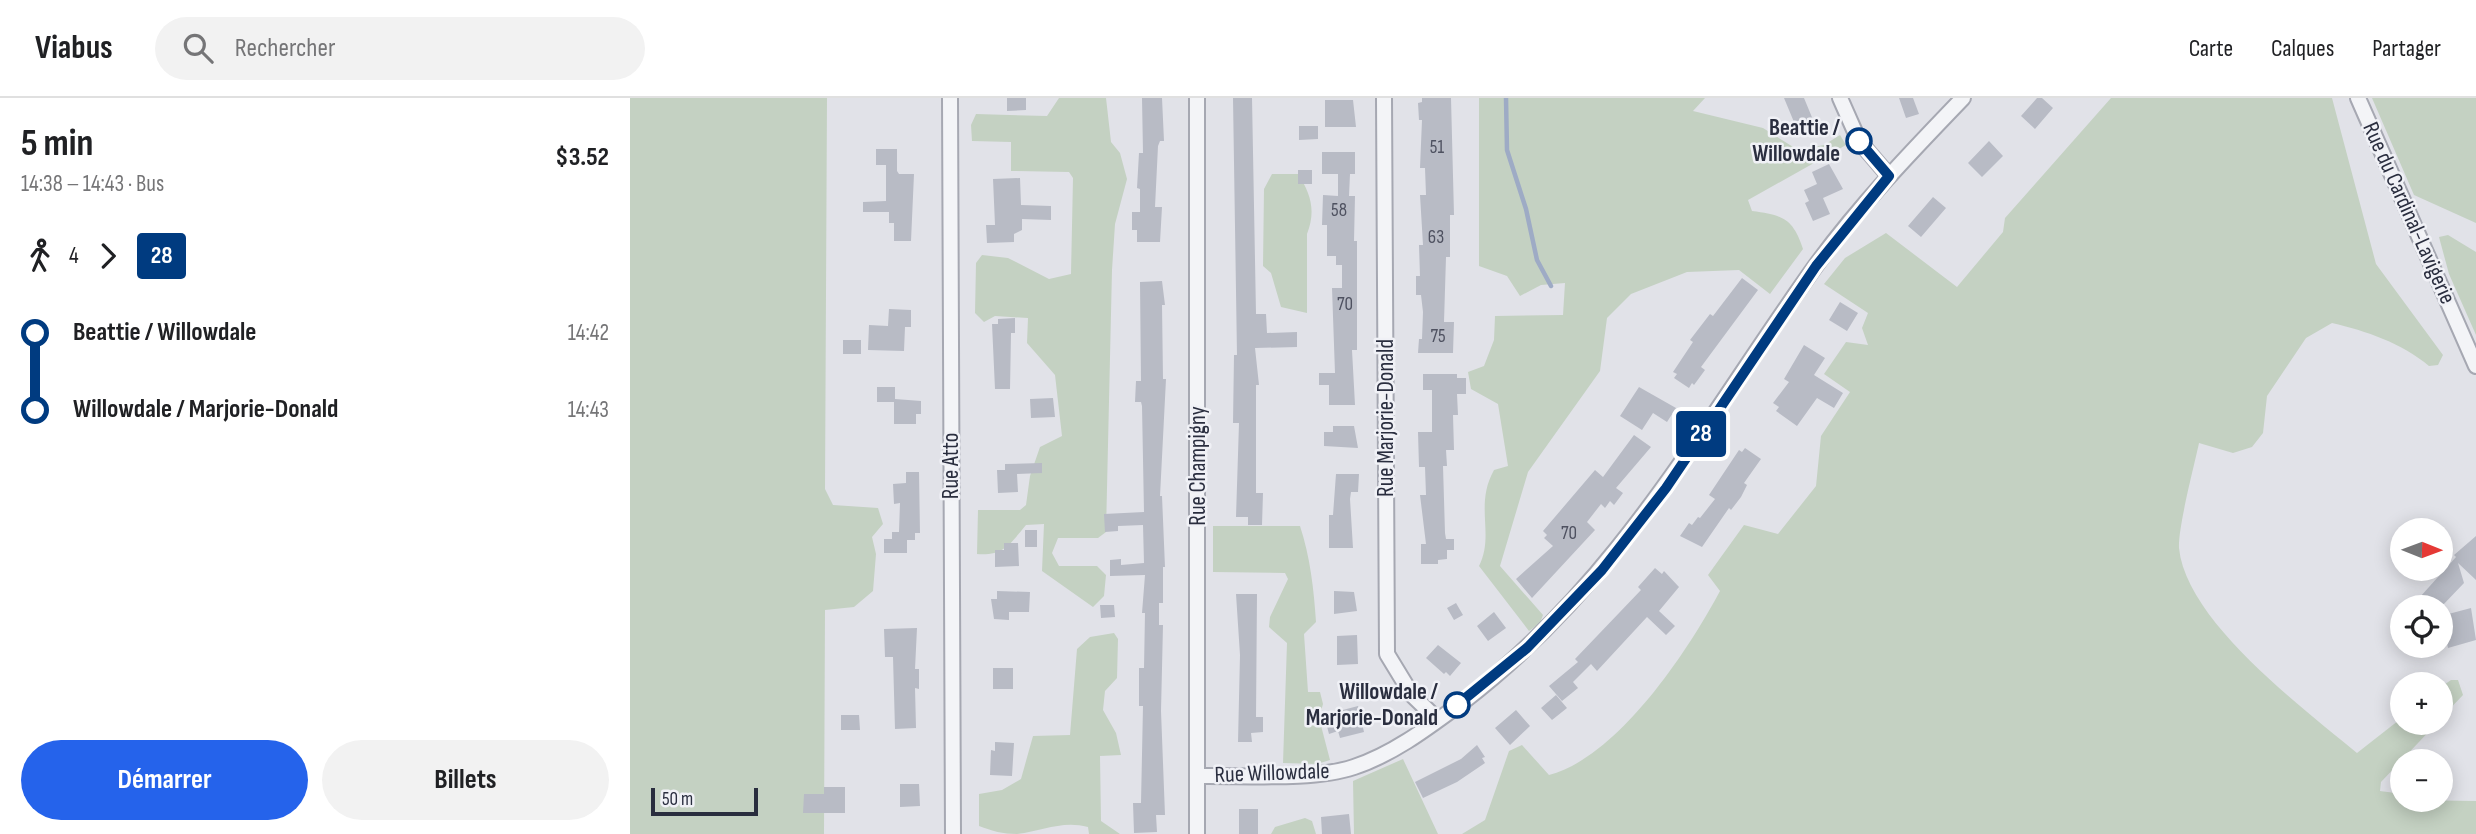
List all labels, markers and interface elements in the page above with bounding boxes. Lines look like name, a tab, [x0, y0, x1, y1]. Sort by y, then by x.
search box	[155, 17, 645, 80]
text: Viabus	[35, 28, 113, 68]
icon: search	[179, 29, 217, 67]
text: Rechercher	[235, 33, 335, 64]
text: Carte	[2189, 34, 2233, 63]
text: Calques	[2271, 34, 2334, 63]
text: Partager	[2372, 34, 2441, 63]
place label: Beattie / Willowdale	[1752, 114, 1840, 168]
street label: Rue du Cardinal-Lavigerie	[2356, 118, 2462, 308]
text: 5 min	[21, 121, 93, 166]
marker: Beattie / Willowdale	[1846, 128, 1872, 154]
house number: 51	[1430, 136, 1444, 159]
text: $3.52	[555, 142, 609, 173]
text: 14:38 – 14:43 · Bus	[21, 170, 164, 198]
house number: 58	[1331, 199, 1347, 222]
house number: 63	[1428, 226, 1444, 249]
icon: walk	[21, 237, 59, 275]
icon: forward	[89, 237, 127, 275]
text: 28	[151, 241, 172, 270]
text: 4	[69, 242, 79, 270]
house number: 70	[1337, 293, 1353, 316]
text: Beattie / Willowdale	[73, 317, 256, 348]
text: 14:42	[568, 319, 609, 347]
house number: 75	[1430, 325, 1446, 348]
street label: Rue Marjorie-Donald	[1372, 339, 1400, 497]
text: Willowdale / Marjorie-Donald	[73, 394, 338, 425]
text: 14:43	[568, 396, 609, 424]
street label: Rue Champigny	[1184, 406, 1212, 526]
line badge: 28	[1670, 411, 1732, 457]
text: 28	[1690, 419, 1712, 448]
street label: Rue Atto	[937, 433, 965, 499]
north arrow	[2390, 518, 2454, 581]
map controls	[2390, 518, 2453, 812]
house number: 70	[1561, 522, 1577, 545]
button: locate	[2390, 595, 2453, 658]
button: +	[2390, 672, 2453, 735]
place label: Willowdale / Marjorie-Donald	[1306, 678, 1438, 732]
marker: Willowdale / Marjorie-Donald	[1444, 692, 1470, 718]
button: Démarrer	[21, 740, 308, 820]
button: Billets	[322, 740, 609, 820]
button: −	[2390, 749, 2453, 812]
street label: Rue Willowdale	[1214, 757, 1330, 789]
scale bar	[651, 785, 758, 817]
text: 50 m	[662, 788, 693, 811]

